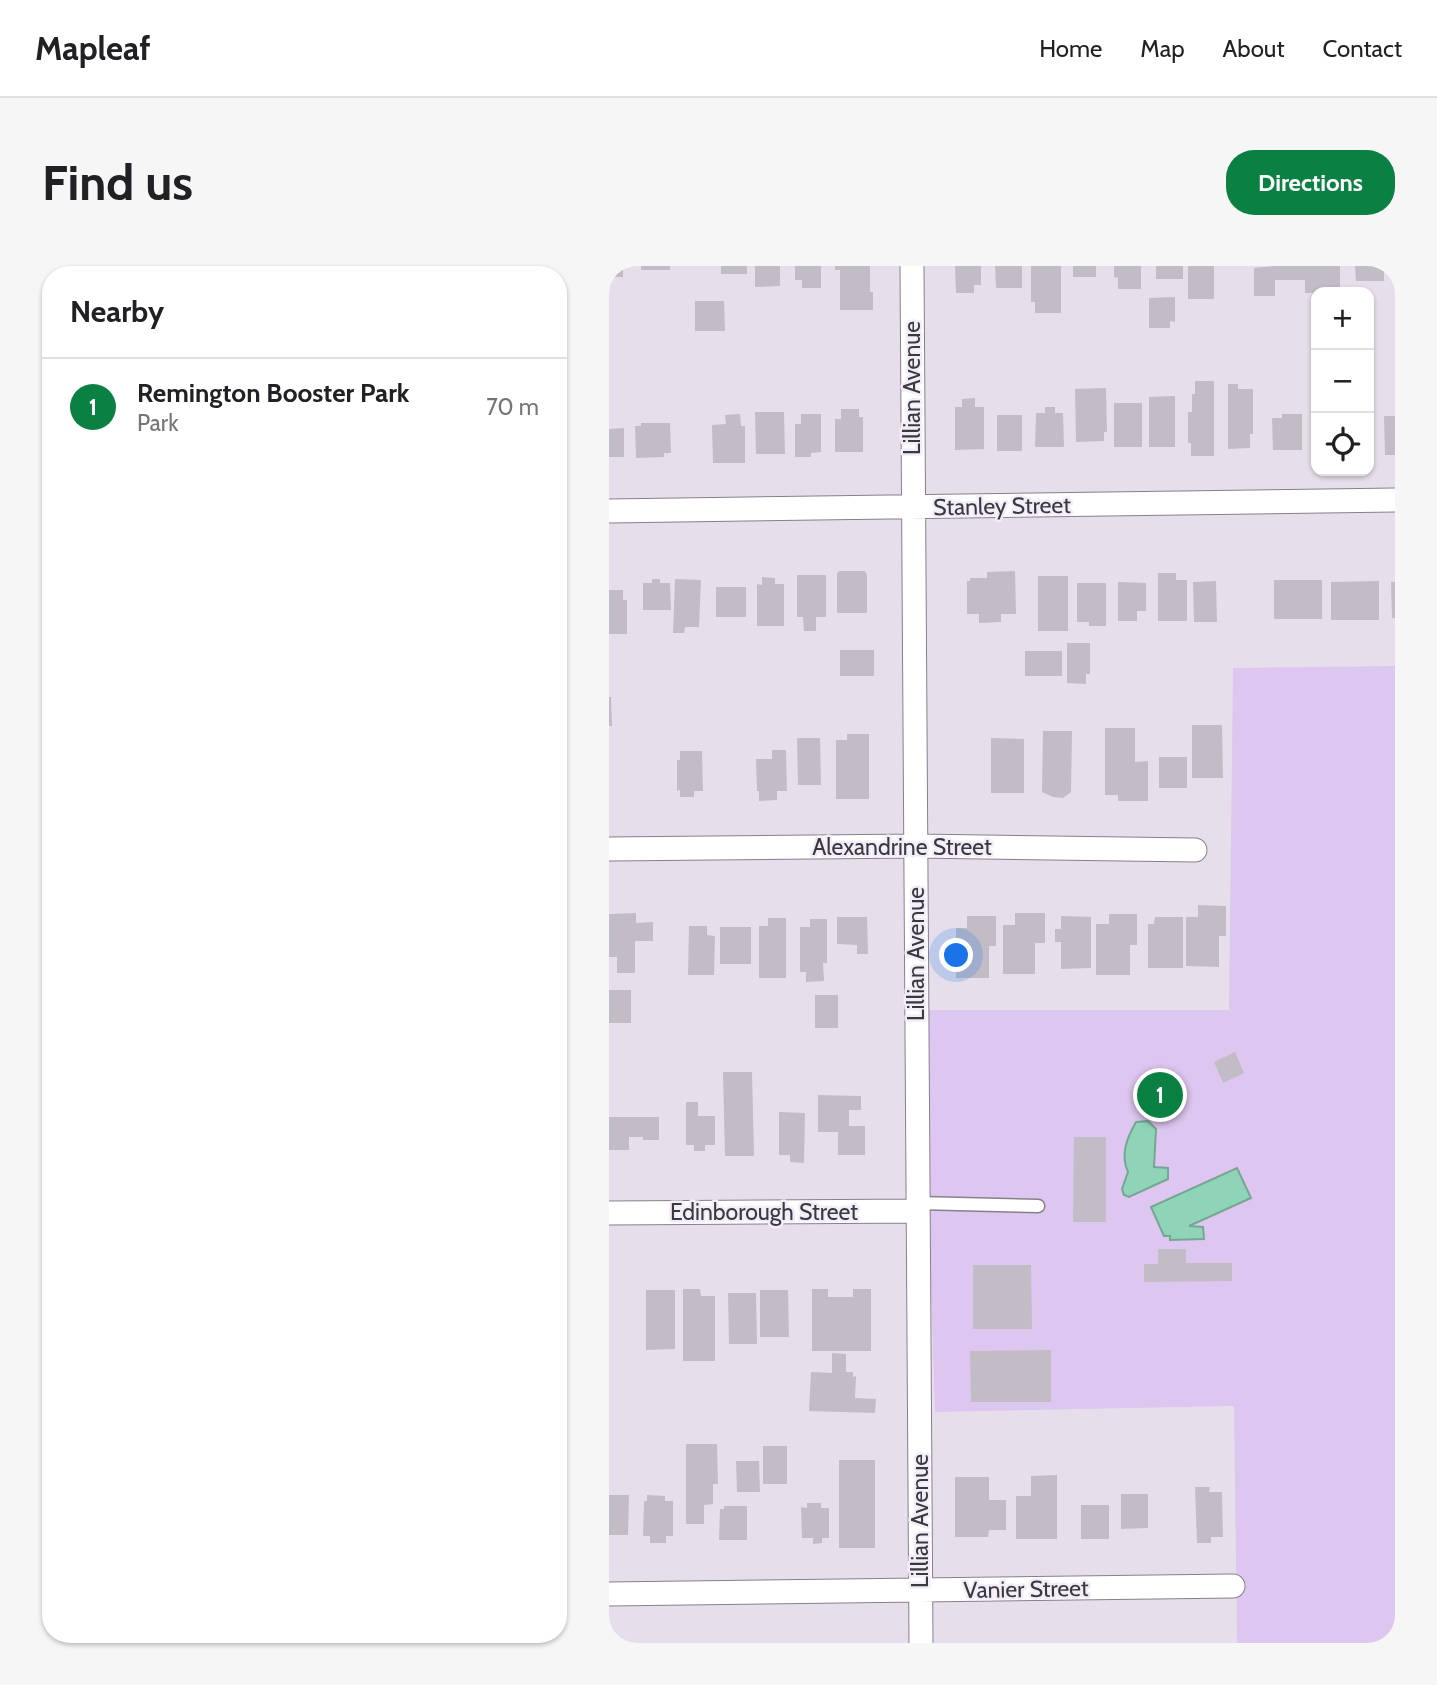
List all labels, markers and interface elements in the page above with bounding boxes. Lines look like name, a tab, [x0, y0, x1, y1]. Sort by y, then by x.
text: Mapleaf	[35, 28, 151, 68]
text: Home	[1039, 34, 1102, 63]
text: Map	[1140, 34, 1185, 63]
text: About	[1223, 34, 1285, 63]
text: Contact	[1323, 34, 1402, 63]
button: Directions	[1226, 150, 1395, 215]
text: Find us	[42, 153, 193, 212]
map controls	[1311, 287, 1374, 476]
button: +	[1311, 287, 1374, 350]
text: Nearby	[70, 293, 164, 330]
street label: Lillian Avenue	[898, 321, 926, 455]
button: −	[1311, 350, 1374, 413]
text: Remington Booster Park	[137, 377, 409, 409]
text: 1	[89, 393, 97, 421]
text: 70 m	[486, 393, 539, 421]
text: Park	[137, 409, 178, 437]
button: locate	[1311, 413, 1374, 476]
street label: Stanley Street	[933, 491, 1071, 521]
street label: Alexandrine Street	[812, 833, 992, 861]
street label: Lillian Avenue	[902, 887, 930, 1021]
your location	[939, 938, 973, 972]
pin: 1	[1137, 1069, 1183, 1121]
street label: Edinborough Street	[670, 1198, 858, 1226]
street label: Lillian Avenue	[906, 1454, 934, 1588]
street label: Vanier Street	[963, 1574, 1089, 1604]

